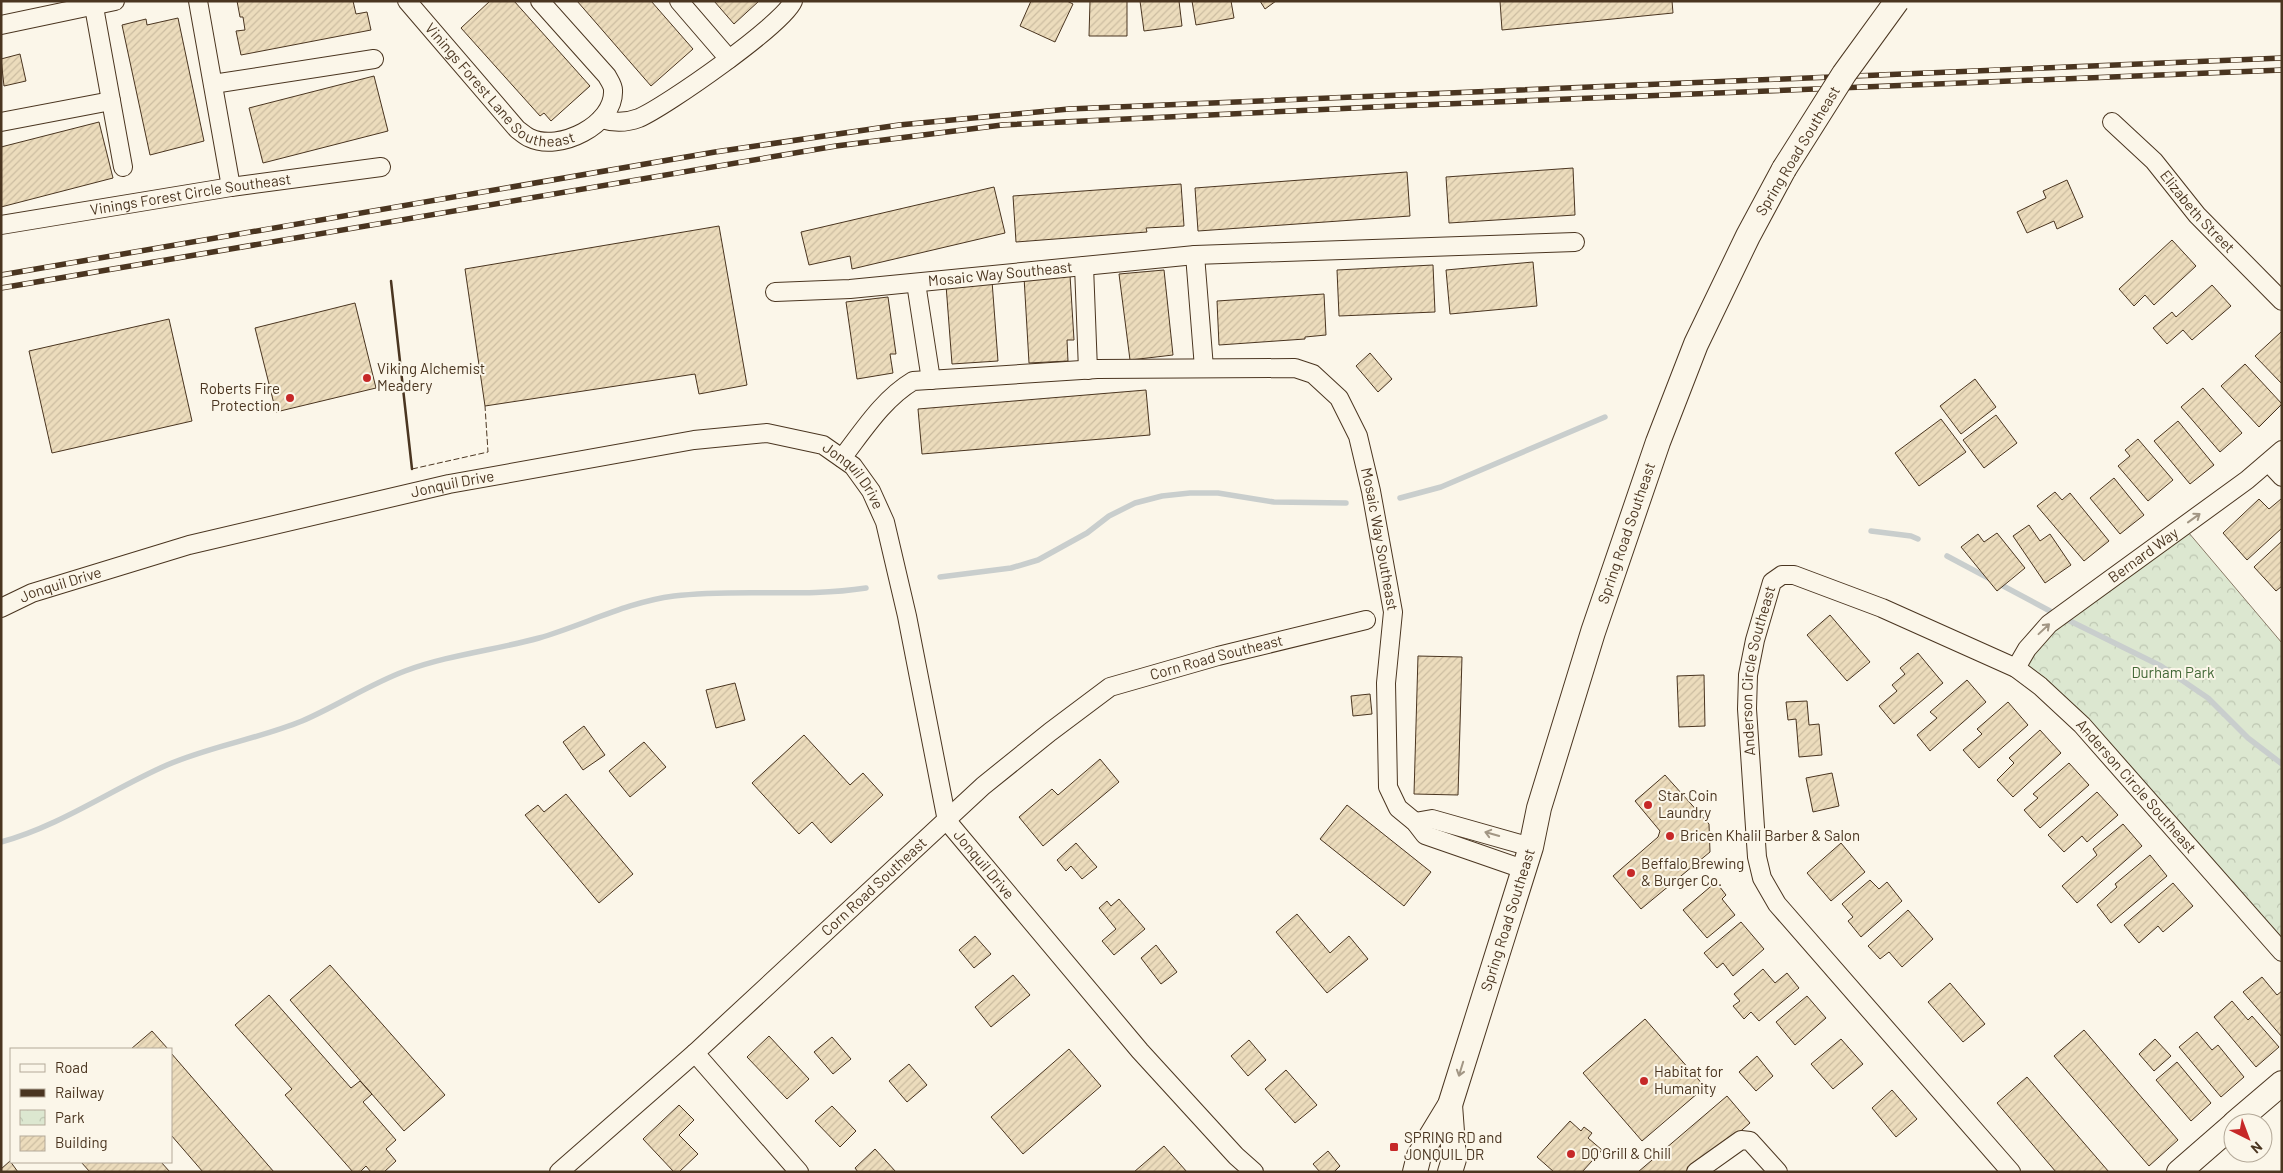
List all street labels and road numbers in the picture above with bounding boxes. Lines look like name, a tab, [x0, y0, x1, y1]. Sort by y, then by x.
street label: Vinings Forest Lane Southeast	[422, 19, 577, 150]
street label: Spring Road Southeast	[1751, 82, 1843, 219]
street label: Elizabeth Street	[2157, 166, 2239, 256]
street label: Vinings Forest Circle Southeast	[89, 169, 292, 218]
street label: Mosaic Way Southeast	[927, 257, 1073, 289]
street label: Jonquil Drive	[819, 438, 888, 512]
street label: Spring Road Southeast	[1593, 460, 1658, 606]
street label: Jonquil Drive	[409, 466, 496, 501]
street label: Mosaic Way Southeast	[1358, 466, 1403, 612]
street label: Bernard Way	[2104, 523, 2181, 586]
street label: Jonquil Drive	[16, 562, 103, 606]
street label: Anderson Circle Southeast	[1737, 584, 1778, 757]
street label: Corn Road Southeast	[1148, 631, 1285, 683]
street label: Anderson Circle Southeast	[2073, 715, 2201, 856]
street label: Jonquil Drive	[950, 826, 1019, 902]
street label: Corn Road Southeast	[817, 833, 930, 939]
street label: Spring Road Southeast	[1476, 846, 1538, 993]

